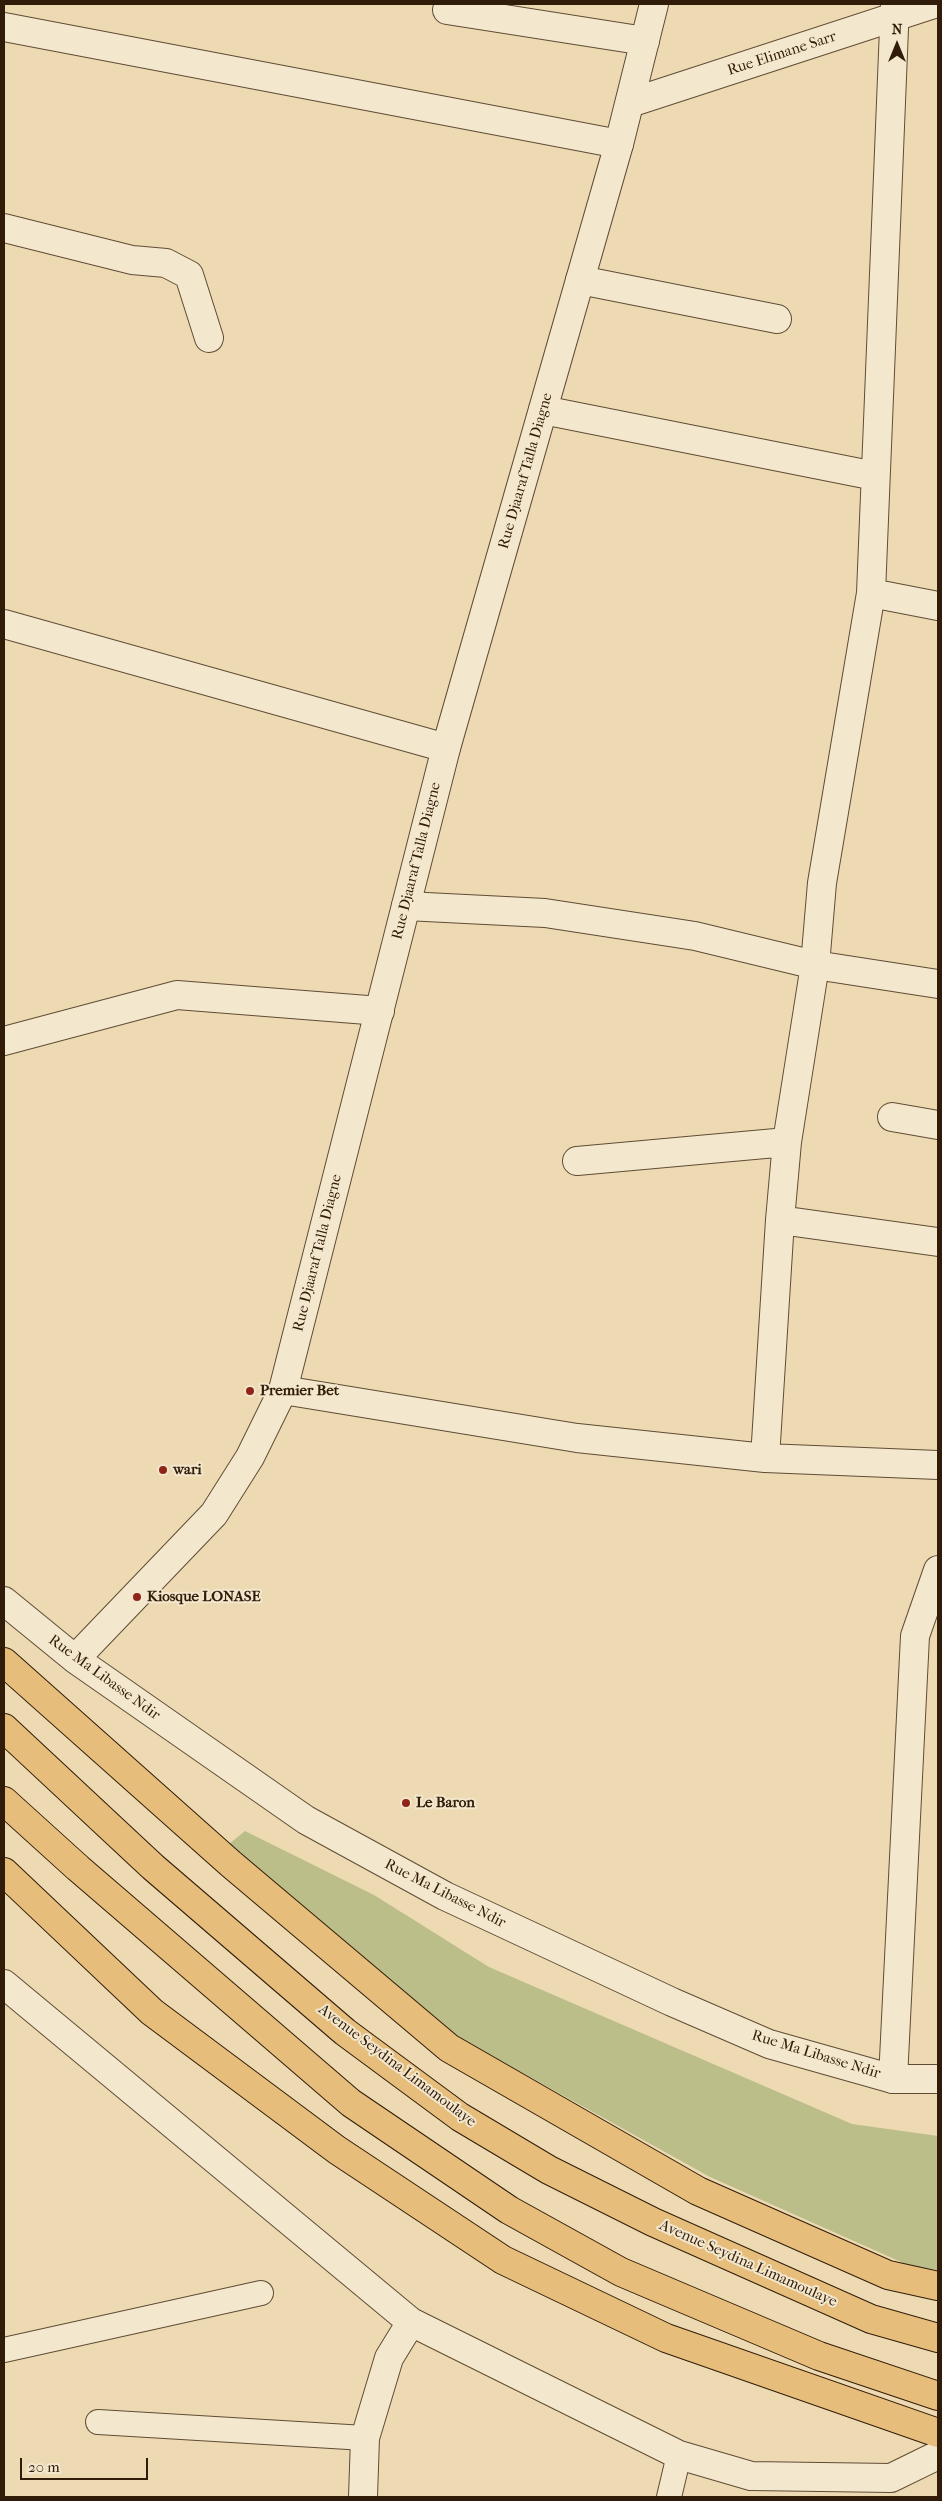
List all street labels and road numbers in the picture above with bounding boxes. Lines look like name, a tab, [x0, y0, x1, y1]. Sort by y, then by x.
street label: Rue Elimane Sarr	[725, 28, 839, 80]
street label: Rue Djaaraf Talla Diagne	[495, 391, 557, 551]
street label: Rue Djaaraf Talla Diagne	[389, 780, 445, 942]
street label: Rue Djaaraf Talla Diagne	[290, 1172, 346, 1334]
street label: Rue Ma Libasse Ndir	[45, 1631, 163, 1725]
street label: Rue Ma Libasse Ndir	[381, 1856, 509, 1932]
street label: Avenue Seydina Limamoulaye	[315, 2001, 479, 2131]
street label: Rue Ma Libasse Ndir	[750, 2027, 882, 2083]
street label: Avenue Seydina Limamoulaye	[656, 2217, 840, 2311]

